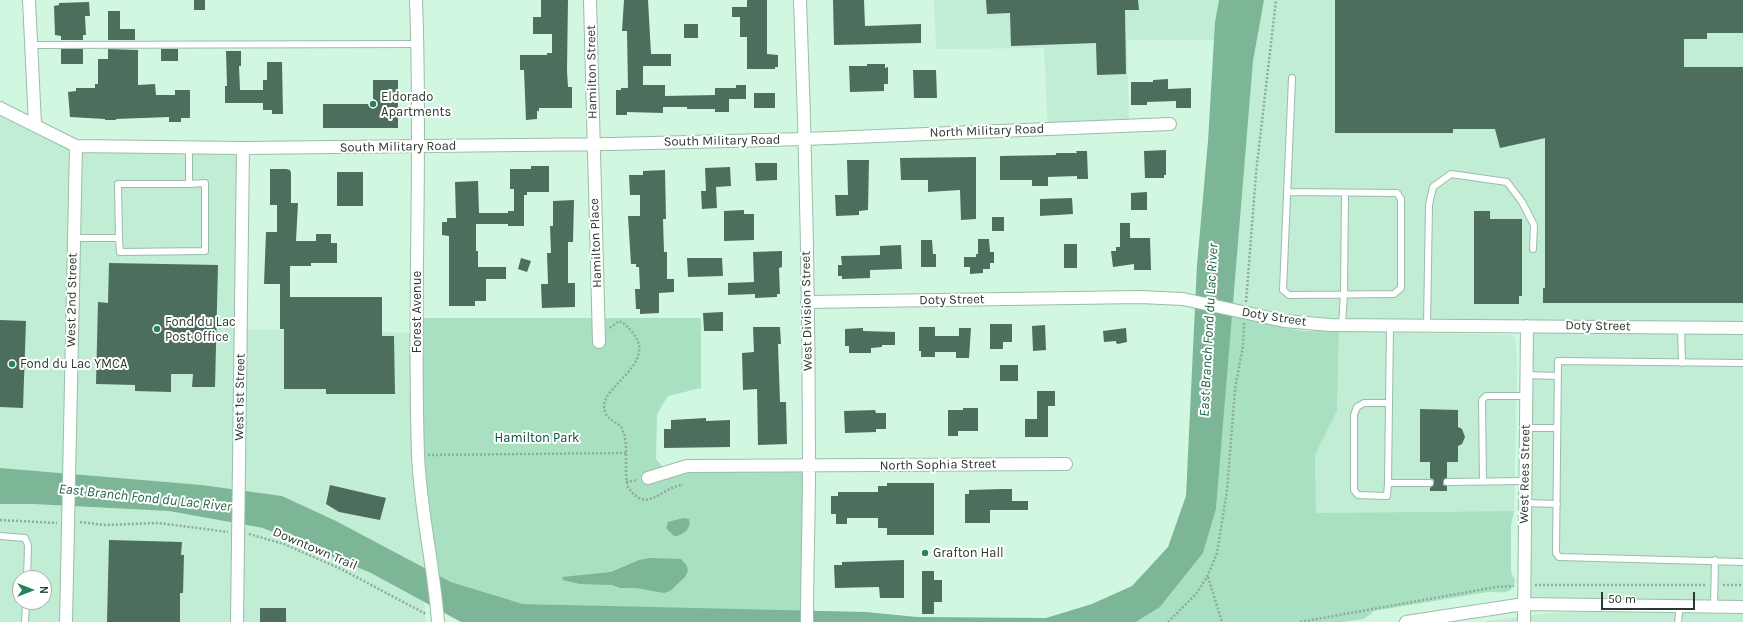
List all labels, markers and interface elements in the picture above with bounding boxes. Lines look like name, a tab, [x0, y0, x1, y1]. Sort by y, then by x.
street label: Hamilton Street	[583, 25, 601, 119]
place label: Eldorado Apartments	[381, 89, 451, 120]
marker: Eldorado Apartments	[368, 99, 378, 109]
street label: North Military Road	[929, 121, 1045, 141]
street label: South Military Road	[663, 132, 781, 150]
street label: South Military Road	[339, 138, 457, 156]
street label: Hamilton Place	[587, 198, 605, 288]
water label: East Branch Fond du Lac River	[1196, 243, 1222, 417]
street label: West Division Street	[798, 251, 816, 371]
street label: West 2nd Street	[63, 253, 81, 347]
street label: Forest Avenue	[409, 271, 425, 353]
street label: Doty Street	[919, 292, 985, 308]
street label: Doty Street	[1240, 304, 1308, 330]
place label: Fond du Lac Post Office	[165, 314, 236, 345]
street label: Doty Street	[1565, 318, 1631, 334]
marker: Fond du Lac Post Office	[152, 324, 162, 334]
street label: West 1st Street	[231, 353, 249, 441]
place label: Fond du Lac YMCA	[20, 356, 127, 372]
marker: Fond du Lac YMCA	[7, 359, 17, 369]
street label: West Rees Street	[1516, 424, 1534, 524]
park label: Hamilton Park	[495, 430, 579, 446]
street label: North Sophia Street	[880, 456, 996, 474]
water label: East Branch Fond du Lac River	[58, 481, 232, 515]
street label: Downtown Trail	[270, 524, 360, 574]
place label: Grafton Hall	[933, 545, 1004, 561]
marker: Grafton Hall	[920, 548, 930, 558]
north arrow	[12, 570, 52, 610]
scale bar	[1603, 584, 1697, 610]
text: N	[37, 586, 50, 594]
text: 50 m	[1608, 592, 1636, 606]

